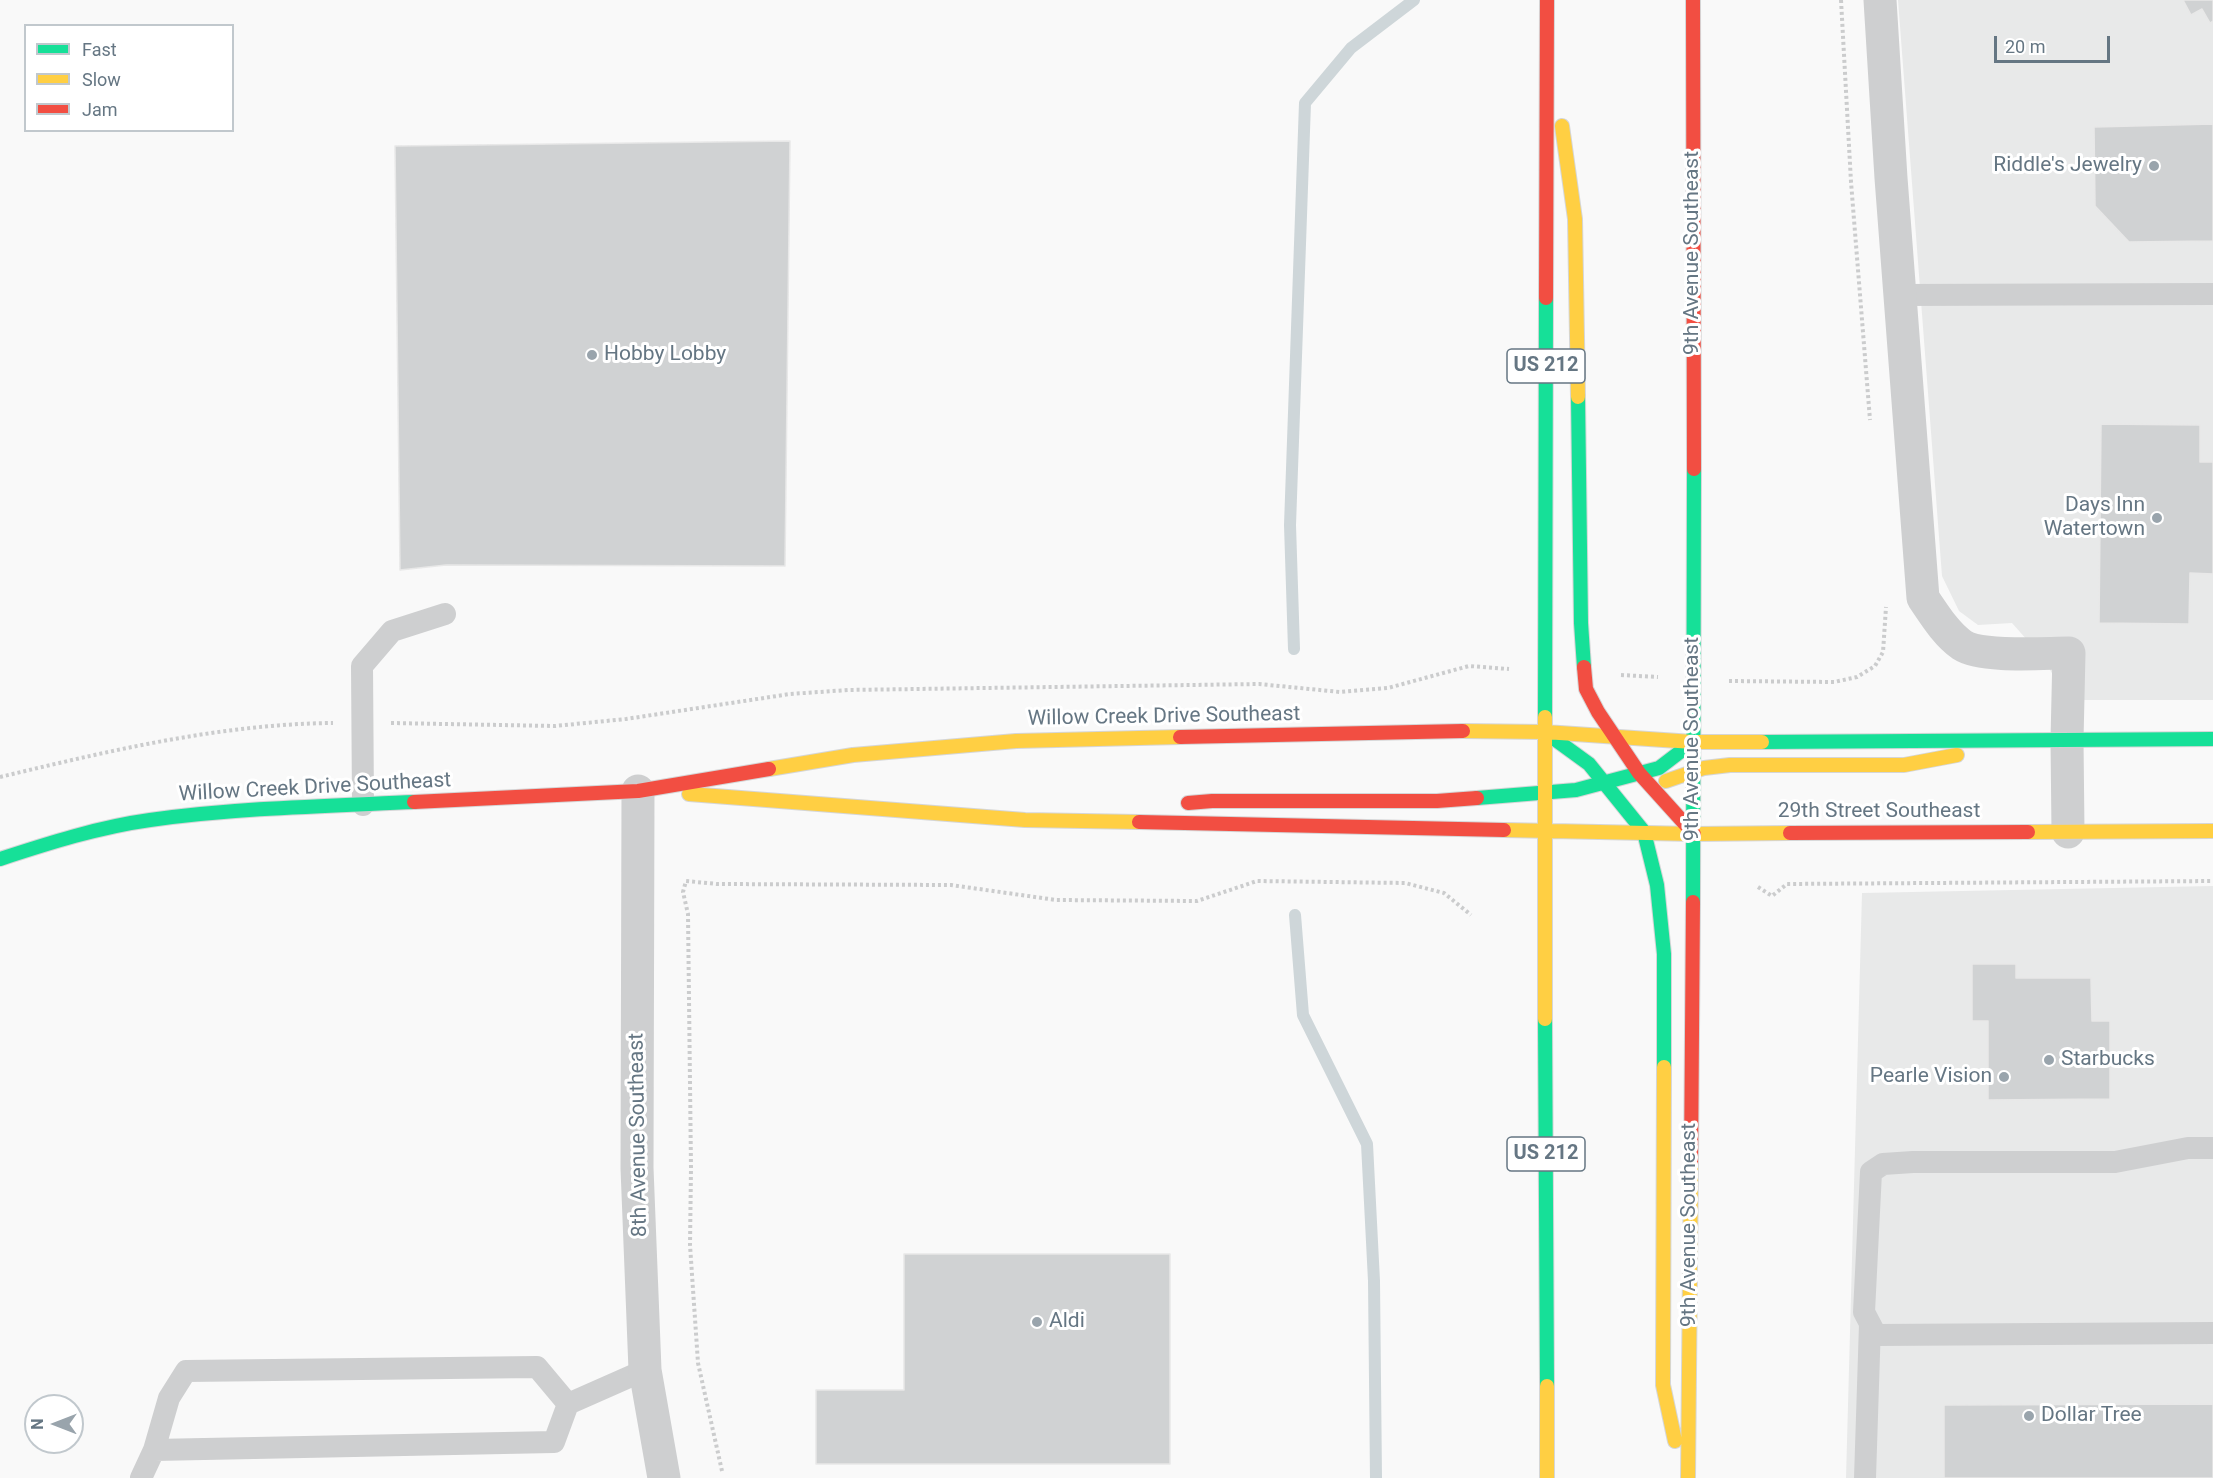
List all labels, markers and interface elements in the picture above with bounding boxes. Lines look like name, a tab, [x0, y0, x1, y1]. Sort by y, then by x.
legend	[24, 24, 234, 132]
scale bar	[1997, 24, 2112, 62]
text: 20 m	[2005, 36, 2045, 57]
text: Fast	[82, 39, 117, 60]
text: Slow	[82, 69, 121, 90]
text: Jam	[82, 99, 118, 120]
street label: 9th Avenue Southeast	[1680, 151, 1706, 355]
place label: Riddle's Jewelry	[1993, 153, 2142, 179]
marker: Riddle's Jewelry	[2147, 159, 2161, 173]
place label: Hobby Lobby	[604, 342, 726, 368]
marker: Hobby Lobby	[585, 348, 599, 362]
road number: US 212	[1507, 349, 1585, 383]
place label: Days Inn Watertown	[2044, 493, 2145, 543]
marker: Days Inn Watertown	[2150, 511, 2164, 525]
street label: 9th Avenue Southeast	[1680, 637, 1706, 841]
street label: Willow Creek Drive Southeast	[1027, 702, 1301, 732]
street label: Willow Creek Drive Southeast	[178, 768, 452, 808]
street label: 29th Street Southeast	[1778, 799, 1980, 825]
street label: 8th Avenue Southeast	[625, 1033, 653, 1237]
place label: Starbucks	[2061, 1047, 2155, 1073]
marker: Starbucks	[2042, 1053, 2056, 1067]
place label: Pearle Vision	[1870, 1064, 1992, 1090]
marker: Pearle Vision	[1997, 1070, 2011, 1084]
street label: 9th Avenue Southeast	[1677, 1123, 1703, 1327]
road number: US 212	[1507, 1137, 1585, 1171]
place label: Aldi	[1049, 1309, 1085, 1335]
marker: Aldi	[1030, 1315, 1044, 1329]
north arrow	[24, 1394, 84, 1454]
place label: Dollar Tree	[2041, 1403, 2142, 1429]
marker: Dollar Tree	[2022, 1409, 2036, 1423]
text: N	[28, 1418, 47, 1430]

